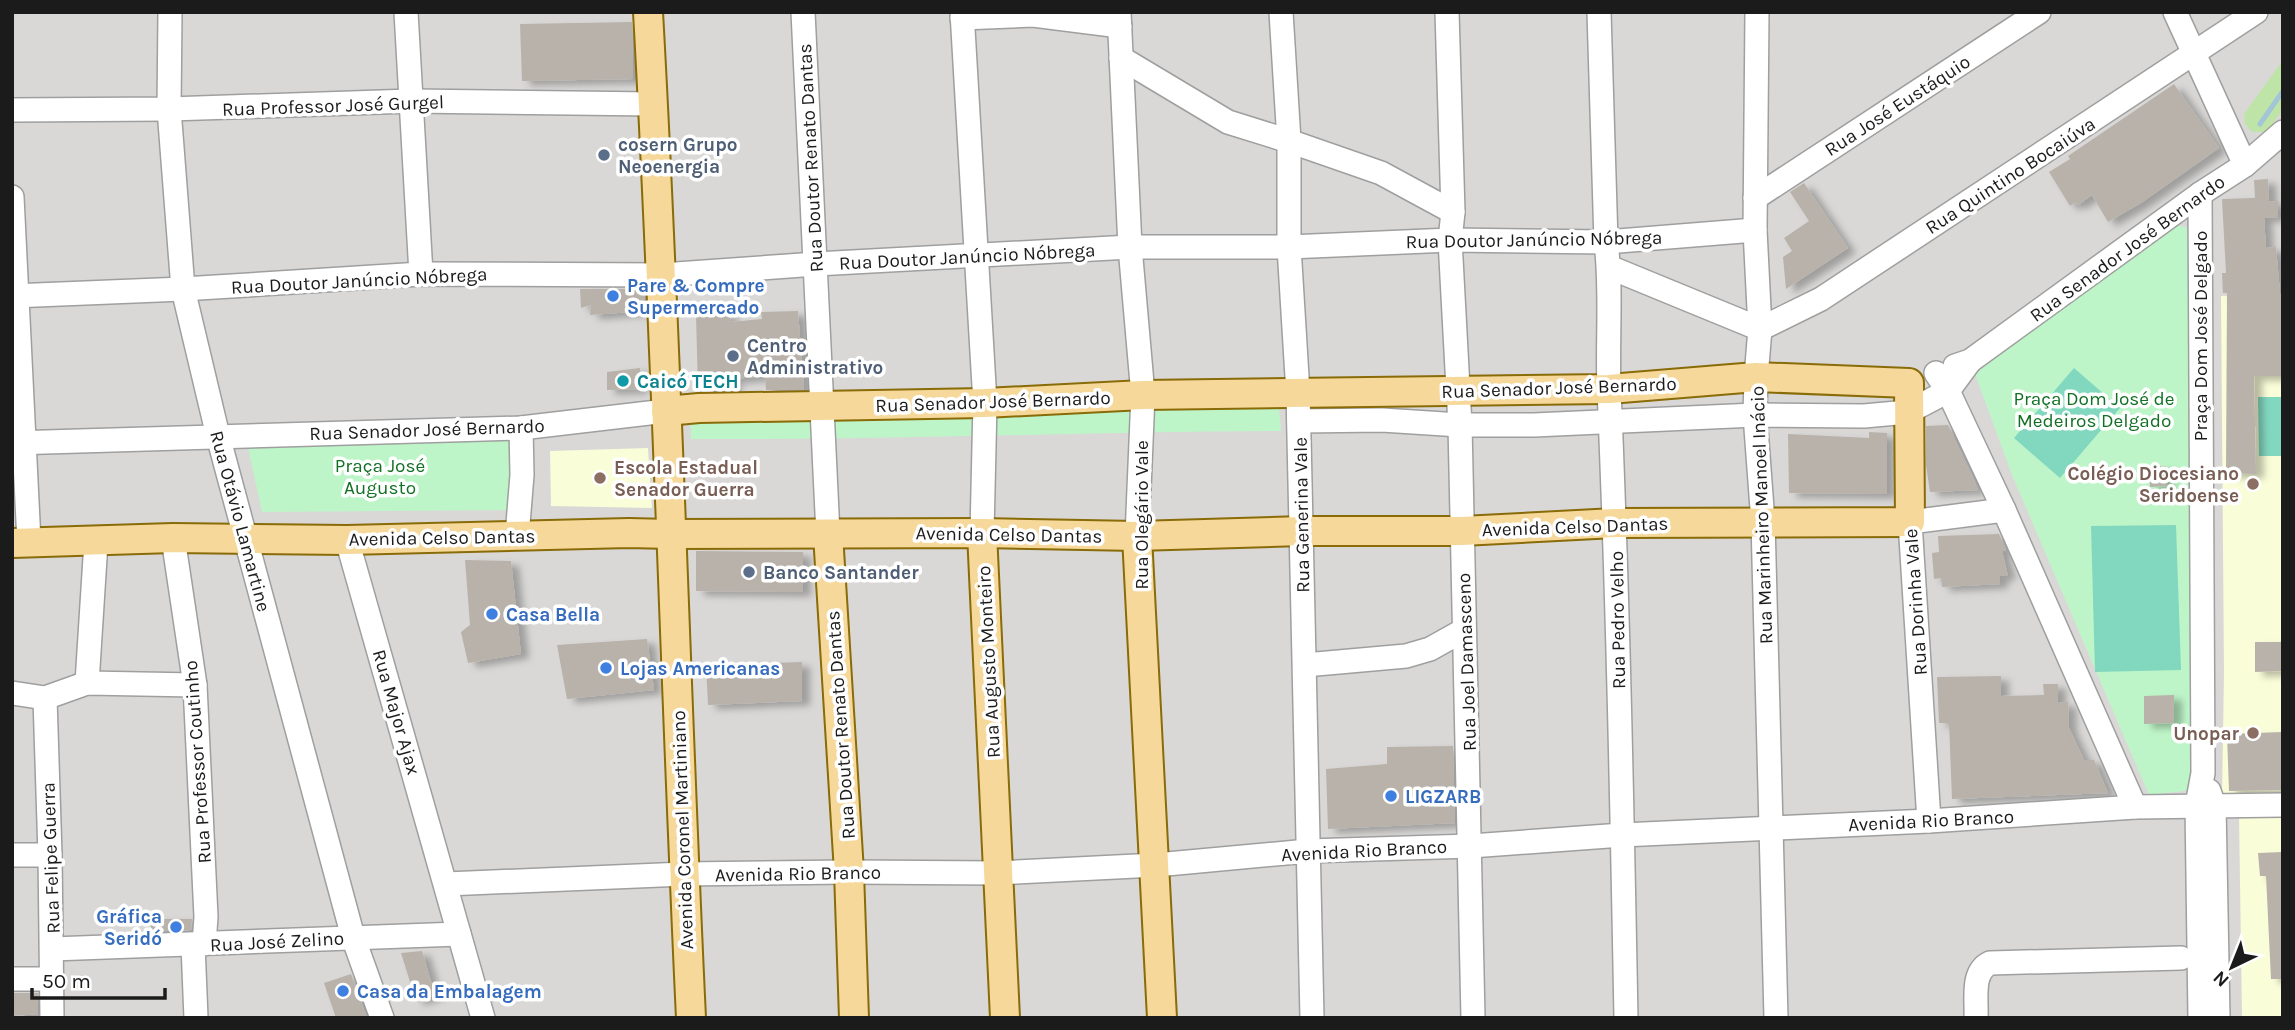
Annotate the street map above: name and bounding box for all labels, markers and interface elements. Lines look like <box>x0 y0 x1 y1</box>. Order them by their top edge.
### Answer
street label: Rua Doutor Renato Dantas <box>794 43 828 273</box>
street label: Rua José Eustáquio <box>1821 51 1974 161</box>
street label: Rua Professor José Gurgel <box>222 91 444 121</box>
street label: Rua Quintino Bocaiúva <box>1922 113 2100 239</box>
place label: cosern Grupo Neoenergia <box>618 134 738 178</box>
marker: cosern Grupo Neoenergia <box>596 147 612 163</box>
street label: Rua Senador José Bernardo <box>2026 171 2229 327</box>
street label: Rua Doutor Janúncio Nóbrega <box>1405 227 1663 253</box>
street label: Praça Dom José Delgado <box>2190 231 2212 441</box>
street label: Rua Doutor Janúncio Nóbrega <box>838 239 1096 275</box>
street label: Rua Doutor Janúncio Nóbrega <box>230 263 488 299</box>
place label: Pare & Compre Supermercado <box>627 275 765 319</box>
marker: Pare & Compre Supermercado <box>605 288 621 304</box>
place label: Centro Administrativo <box>747 335 883 379</box>
marker: Centro Administrativo <box>725 348 741 364</box>
place label: Caicó TECH <box>637 371 739 393</box>
marker: Caicó TECH <box>615 373 631 389</box>
street label: Rua Senador José Bernardo <box>1441 373 1677 403</box>
street label: Rua Marinheiro Manoel Inácio <box>1746 385 1778 644</box>
street label: Rua Senador José Bernardo <box>875 387 1111 417</box>
park label: Praça Dom José de Medeiros Delgado <box>2013 388 2175 432</box>
street label: Rua Senador José Bernardo <box>309 415 545 445</box>
street label: Rua Otávio Lamartine <box>205 428 275 614</box>
street label: Rua Generina Vale <box>1290 437 1314 593</box>
street label: Rua Olegário Vale <box>1131 440 1153 590</box>
park label: Praça José Augusto <box>335 455 425 499</box>
place label: Escola Estadual Senador Guerra <box>614 457 758 501</box>
place label: Colégio Diocesiano Seridoense <box>2067 463 2239 507</box>
marker: Escola Estadual Senador Guerra <box>592 470 608 486</box>
marker: Colégio Diocesiano Seridoense <box>2245 476 2261 492</box>
street label: Avenida Celso Dantas <box>1481 513 1669 541</box>
street label: Avenida Celso Dantas <box>915 522 1103 548</box>
street label: Avenida Celso Dantas <box>348 525 536 551</box>
street label: Rua Dorinha Vale <box>1900 528 1932 676</box>
street label: Rua Pedro Velho <box>1606 551 1630 689</box>
place label: Banco Santander <box>763 562 919 584</box>
marker: Banco Santander <box>741 564 757 580</box>
street label: Rua Augusto Monteiro <box>973 565 1005 759</box>
street label: Rua Joel Damasceno <box>1453 572 1481 751</box>
place label: Casa Bella <box>506 604 600 626</box>
marker: Casa Bella <box>484 606 500 622</box>
street label: Rua Doutor Renato Dantas <box>822 610 860 840</box>
street label: Rua Major Ajax <box>368 647 425 778</box>
place label: Lojas Americanas <box>620 658 780 680</box>
street label: Rua Professor Coutinho <box>180 660 216 864</box>
marker: Lojas Americanas <box>598 660 614 676</box>
street label: Avenida Coronel Martiniano <box>668 710 698 950</box>
place label: Unopar <box>2173 723 2240 745</box>
marker: Unopar <box>2245 725 2261 741</box>
street label: Rua Felipe Guerra <box>37 782 65 934</box>
place label: LIGZARB <box>1405 786 1481 808</box>
marker: LIGZARB <box>1383 788 1399 804</box>
street label: Avenida Rio Branco <box>1848 806 2015 836</box>
street label: Avenida Rio Branco <box>1281 836 1448 866</box>
street label: Avenida Rio Branco <box>715 862 881 886</box>
place label: Gráfica Seridó <box>96 906 162 950</box>
marker: Gráfica Seridó <box>168 919 184 935</box>
street label: Rua José Zelino <box>209 928 345 956</box>
north arrow <box>2197 932 2267 1002</box>
scale bar <box>32 956 164 1000</box>
text: N <box>2209 966 2234 991</box>
text: 50 m <box>42 969 91 993</box>
place label: Casa da Embalagem <box>357 981 542 1003</box>
marker: Casa da Embalagem <box>335 983 351 999</box>

